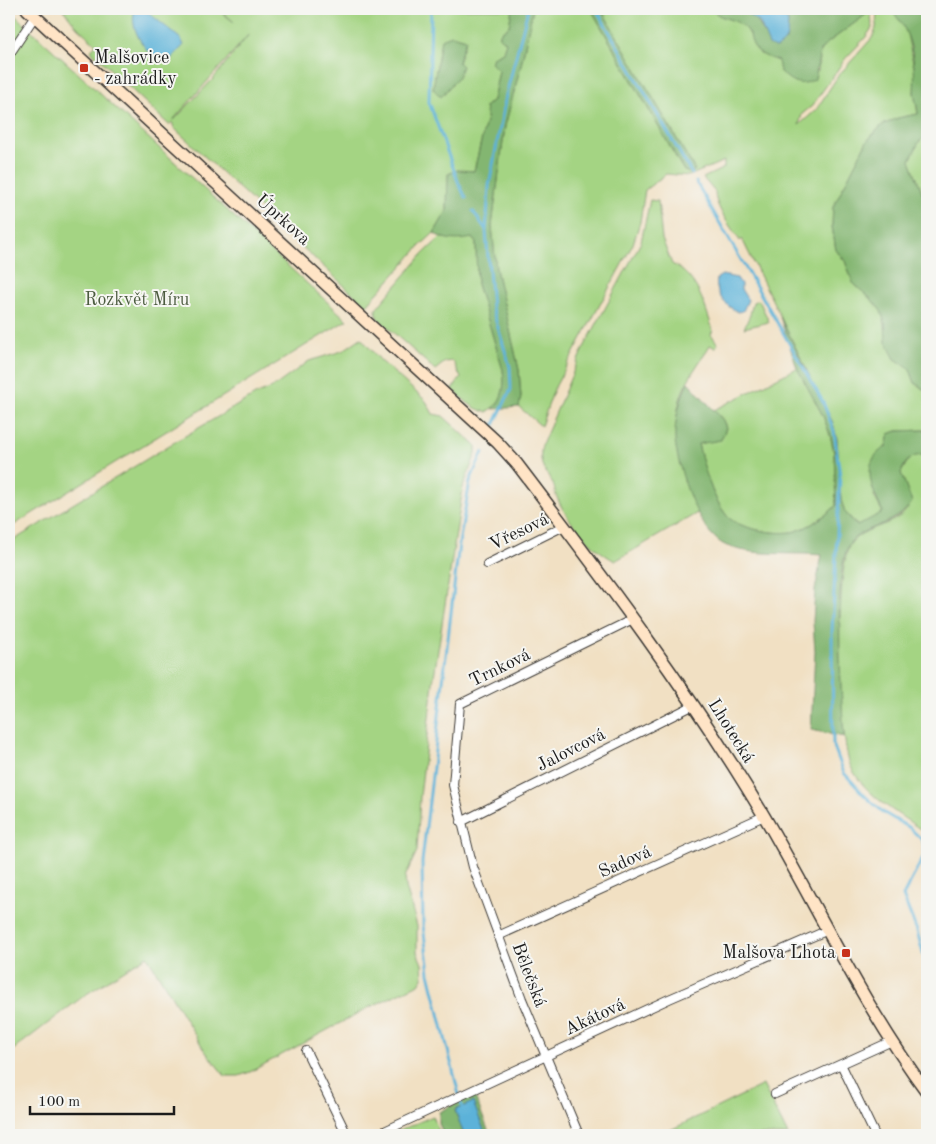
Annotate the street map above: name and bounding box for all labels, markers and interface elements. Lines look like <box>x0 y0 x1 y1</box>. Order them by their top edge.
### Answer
place label: Malšovice - zahrádky <box>94 49 177 88</box>
marker: Malšovice - zahrádky <box>78 62 90 74</box>
street label: Úprkova <box>252 187 317 249</box>
park label: Rozkvět Míru <box>85 291 190 309</box>
street label: Vřesová <box>487 510 552 554</box>
street label: Trnková <box>467 646 533 690</box>
street label: Lhotecká <box>704 696 758 766</box>
street label: Jalovcová <box>534 725 608 775</box>
street label: Sadová <box>596 842 654 882</box>
street label: Bělečská <box>508 940 550 1010</box>
place label: Malšova Lhota <box>722 944 836 962</box>
marker: Malšova Lhota <box>840 947 852 959</box>
street label: Akátová <box>562 995 628 1039</box>
scale bar <box>30 1084 174 1116</box>
text: 100 m <box>38 1095 80 1110</box>

